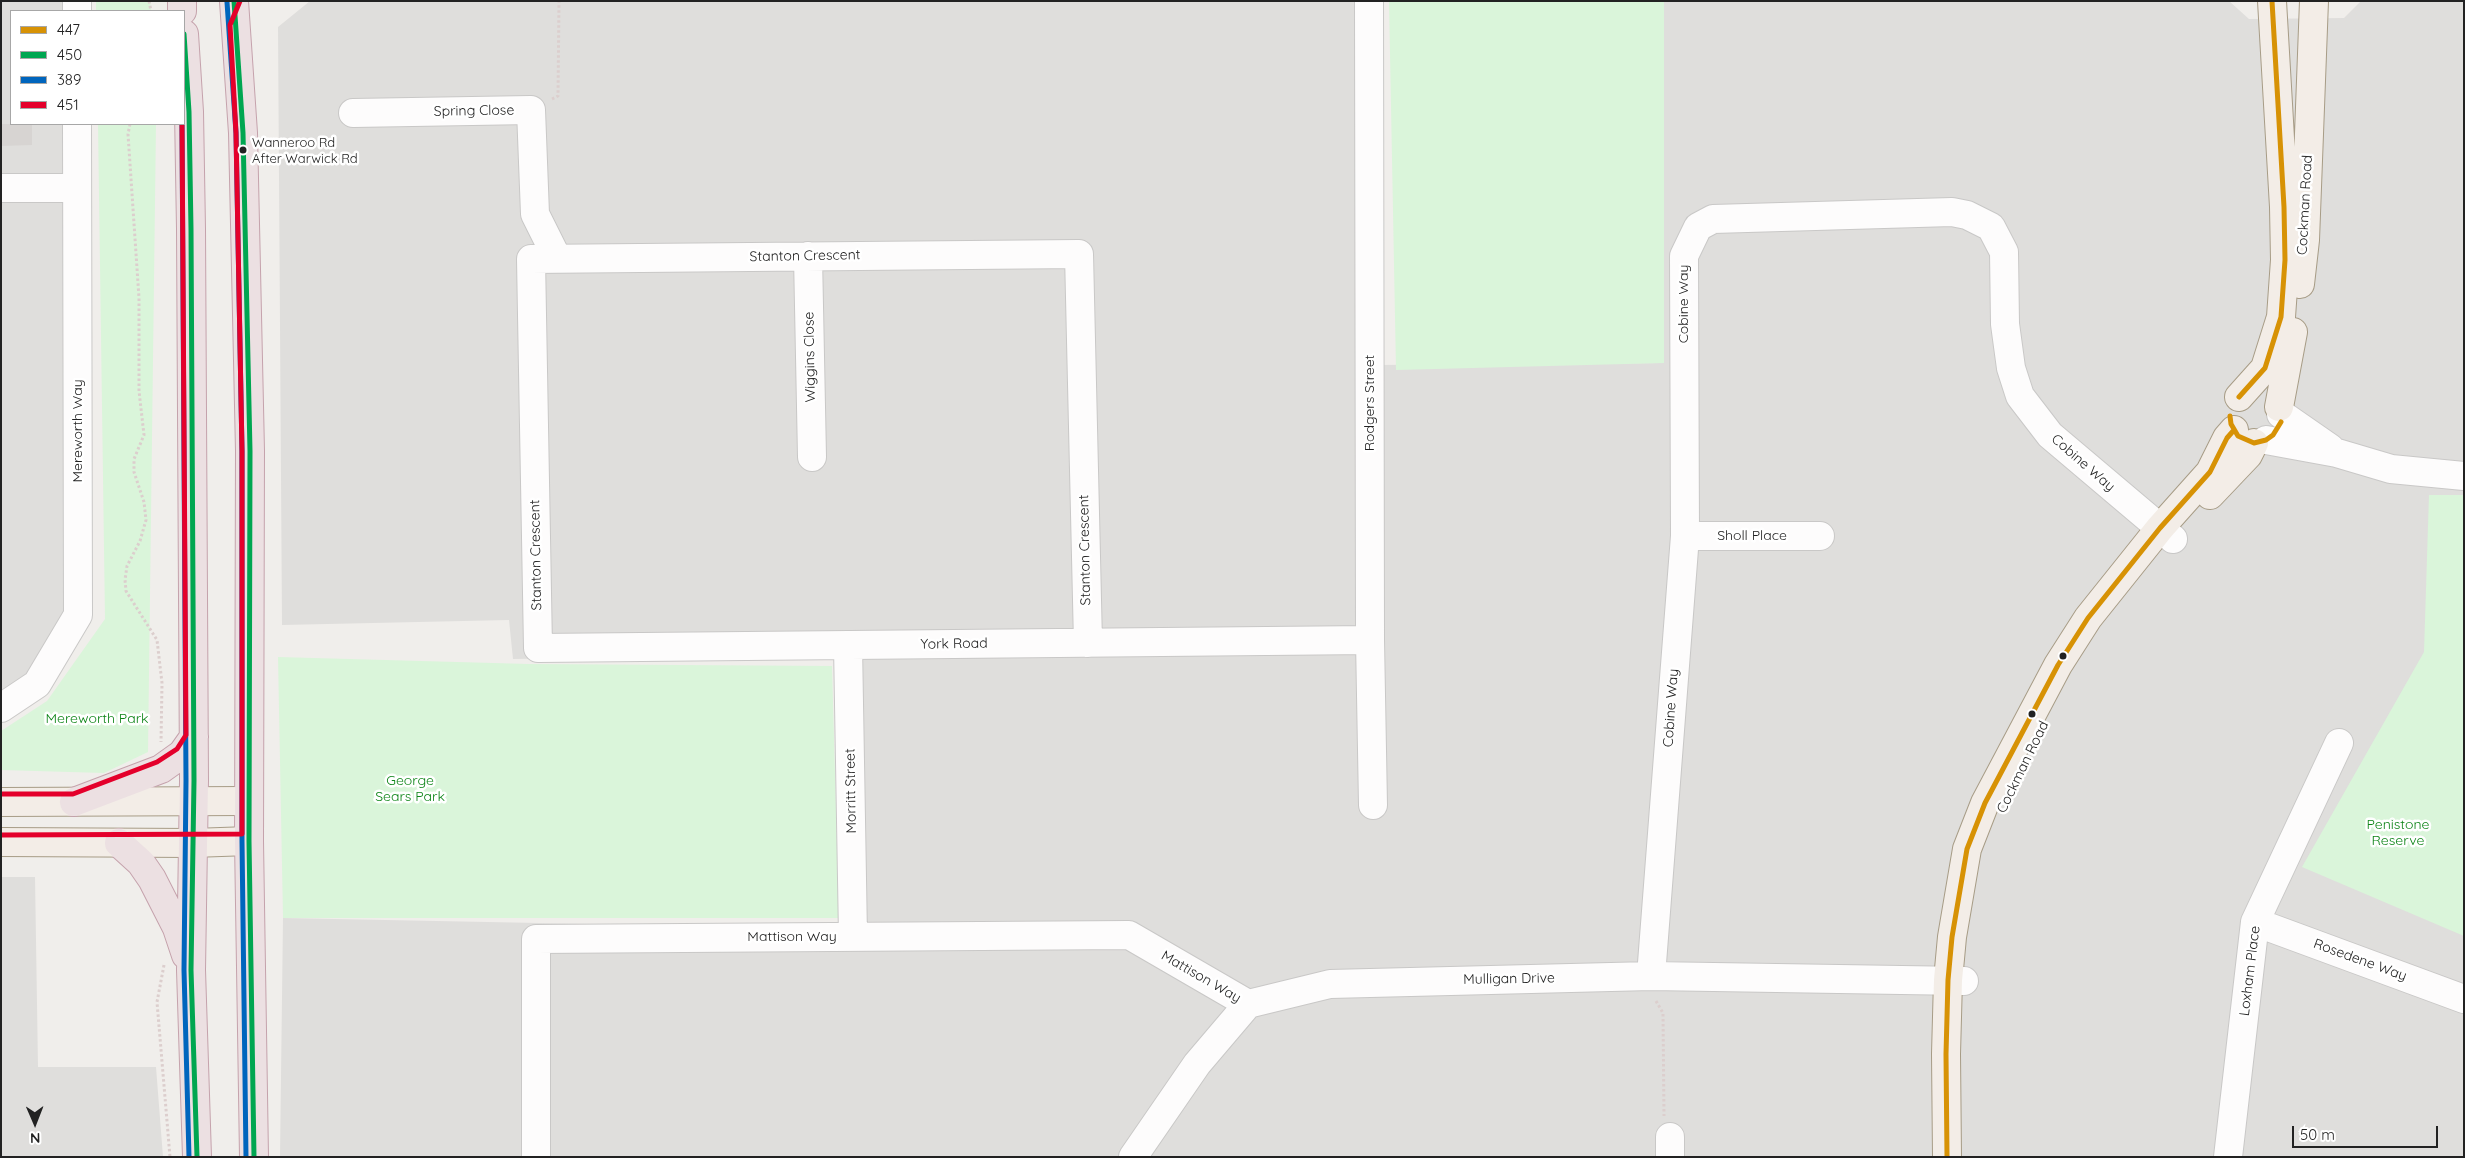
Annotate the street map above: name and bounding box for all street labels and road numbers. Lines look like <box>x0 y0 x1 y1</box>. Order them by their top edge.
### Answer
street label: Spring Close <box>434 102 514 120</box>
street label: Cockman Road <box>2294 155 2316 255</box>
street label: Stanton Crescent <box>749 247 861 265</box>
street label: Cobine Way <box>1676 265 1692 343</box>
street label: Wiggins Close <box>801 312 819 402</box>
street label: Rodgers Street <box>1362 355 1378 451</box>
street label: Mereworth Way <box>70 379 86 483</box>
street label: Cobine Way <box>2048 431 2118 495</box>
street label: Stanton Crescent <box>1076 494 1094 606</box>
street label: Stanton Crescent <box>527 499 545 611</box>
street label: Sholl Place <box>1717 528 1787 544</box>
street label: York Road <box>920 635 988 653</box>
street label: Cobine Way <box>1660 668 1682 748</box>
street label: Cockman Road <box>1993 718 2053 816</box>
street label: Morritt Street <box>842 748 860 834</box>
street label: Loxham Place <box>2236 925 2264 1017</box>
street label: Mattison Way <box>747 929 837 945</box>
street label: Rosedene Way <box>2311 935 2409 985</box>
street label: Mattison Way <box>1158 947 1244 1007</box>
street label: Mulligan Drive <box>1463 970 1555 988</box>

